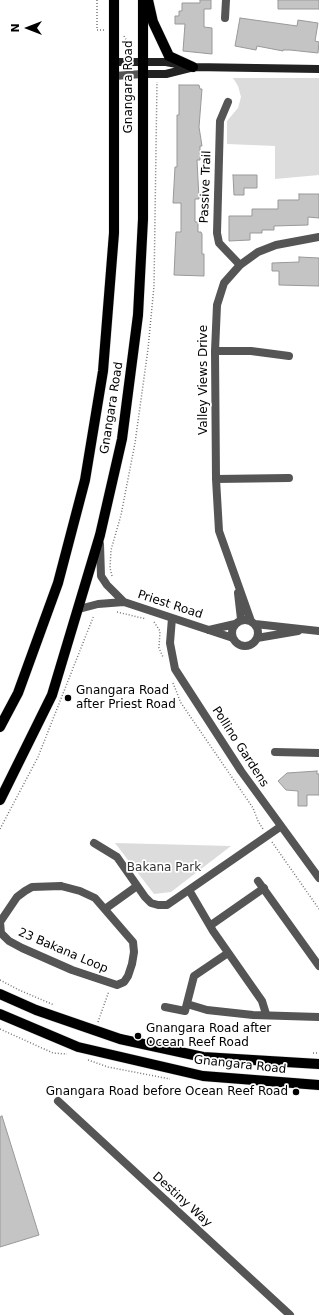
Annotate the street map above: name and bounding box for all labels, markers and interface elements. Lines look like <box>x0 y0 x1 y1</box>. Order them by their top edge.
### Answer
north arrow <box>8 8 48 48</box>
text: N <box>9 23 22 33</box>
street label: Gnangara Road <box>122 40 136 134</box>
street label: Passive Trail <box>198 150 214 224</box>
street label: Valley Views Drive <box>197 325 211 435</box>
street label: Gnangara Road <box>98 361 126 455</box>
street label: Priest Road <box>136 588 204 622</box>
place label: Gnangara Road after Priest Road <box>76 684 176 712</box>
marker: Gnangara Road after Priest Road <box>63 693 73 703</box>
street label: Pollino Gardens <box>209 704 271 790</box>
park label: Bakana Park <box>127 861 201 875</box>
street label: 23 Bakana Loop <box>16 926 110 976</box>
place label: Gnangara Road after Ocean Reef Road <box>146 1022 271 1050</box>
marker: Gnangara Road after Ocean Reef Road <box>133 1031 143 1041</box>
street label: Gnangara Road <box>193 1053 287 1077</box>
place label: Gnangara Road before Ocean Reef Road <box>46 1085 288 1099</box>
marker: Gnangara Road before Ocean Reef Road <box>291 1087 301 1097</box>
street label: Destiny Way <box>149 1170 215 1230</box>

